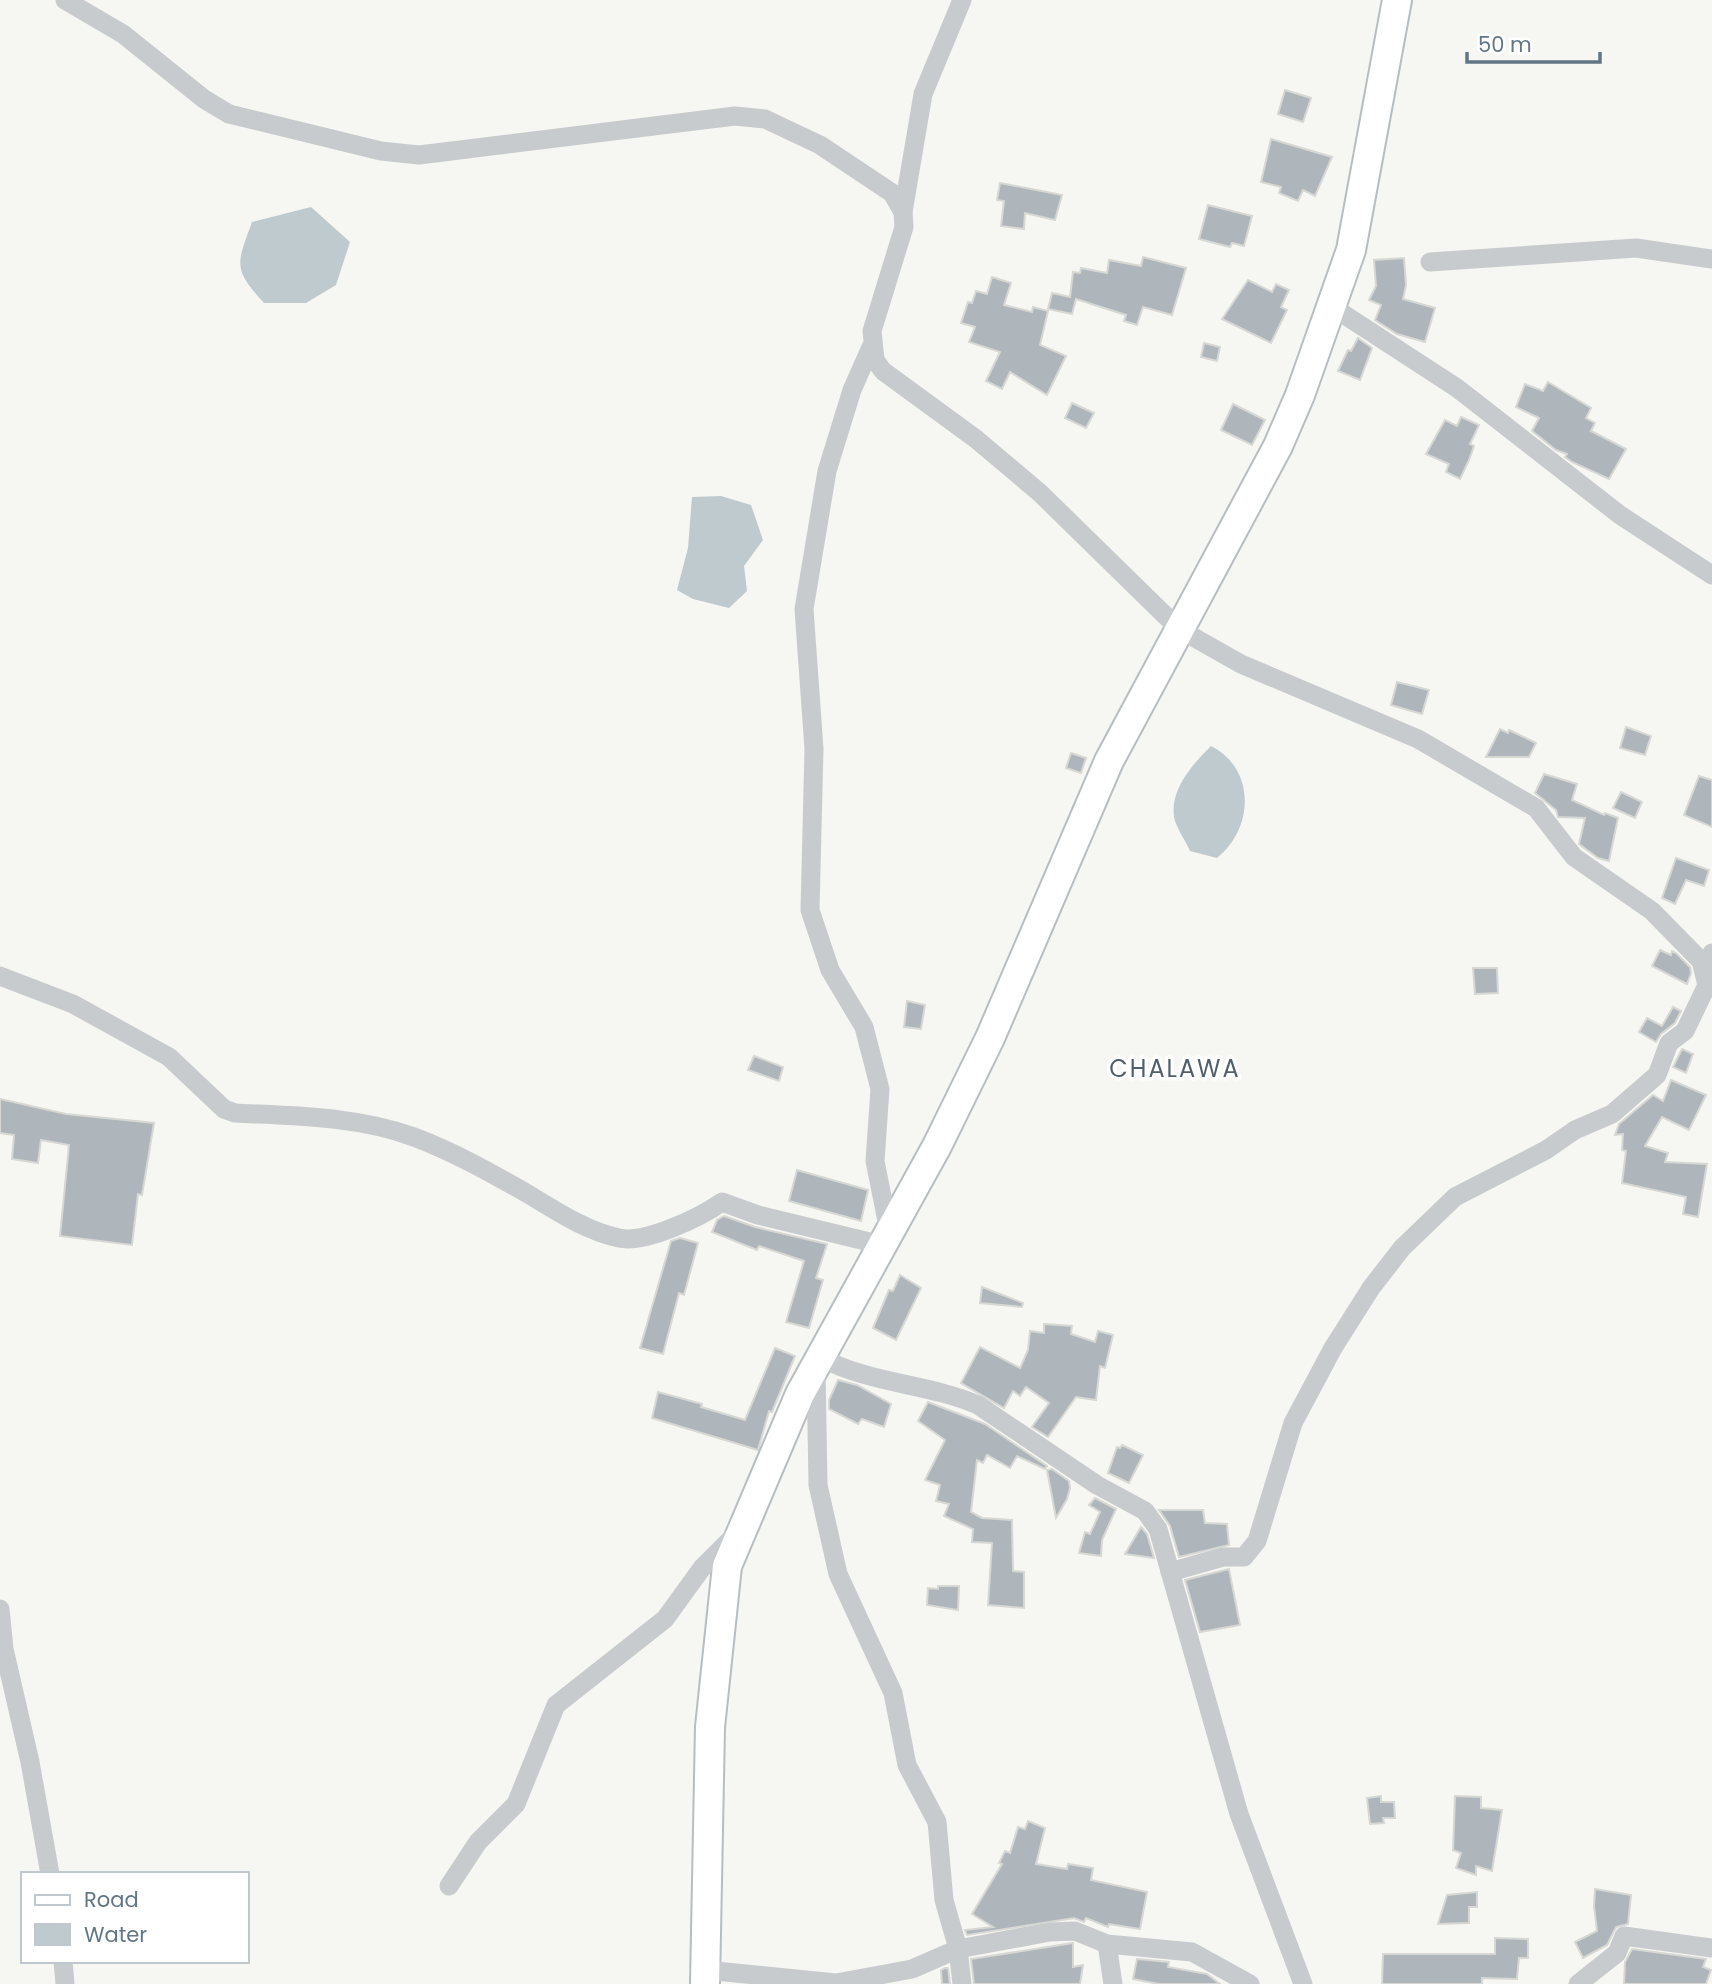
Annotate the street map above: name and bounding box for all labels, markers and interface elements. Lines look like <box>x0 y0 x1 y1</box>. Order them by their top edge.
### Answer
scale bar <box>1467 21 1600 65</box>
text: 50 m <box>1478 30 1532 59</box>
district label: CHALAWA <box>1109 1052 1241 1085</box>
legend <box>21 1872 248 1963</box>
text: Road <box>84 1885 139 1914</box>
text: Water <box>84 1920 147 1949</box>

